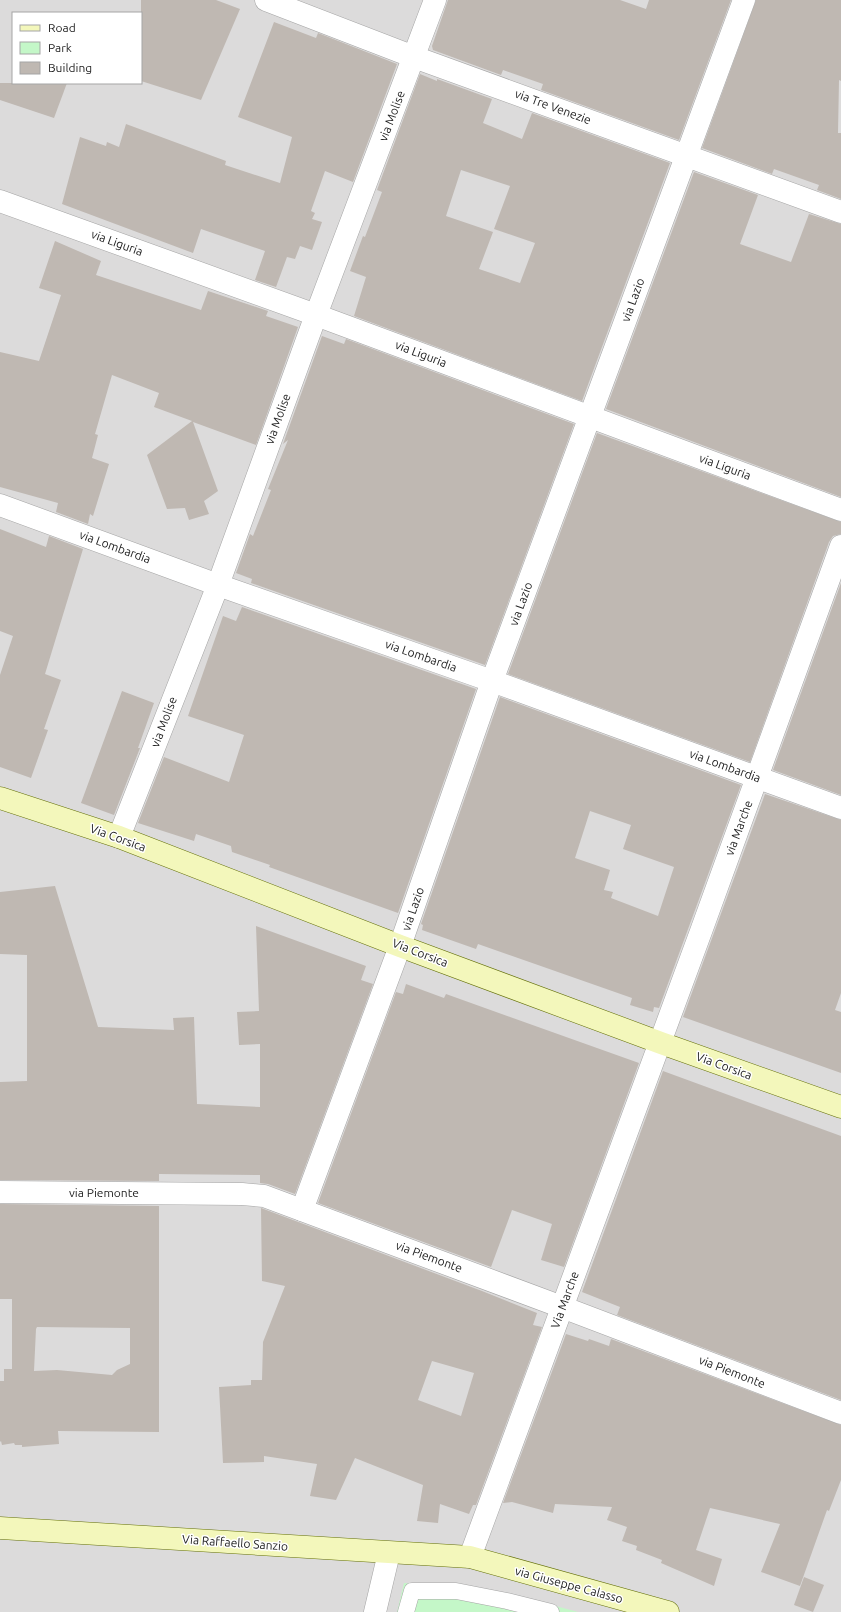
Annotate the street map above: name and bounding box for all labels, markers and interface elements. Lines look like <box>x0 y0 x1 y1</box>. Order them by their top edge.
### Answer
legend <box>12 12 142 84</box>
text: Road <box>48 21 76 34</box>
text: Park <box>48 41 72 54</box>
text: Building <box>48 61 92 74</box>
street label: via Tre Venezie <box>513 87 593 126</box>
street label: via Molise <box>376 89 407 143</box>
street label: via Liguria <box>90 227 145 258</box>
street label: via Lazio <box>619 276 646 323</box>
street label: via Liguria <box>394 338 449 369</box>
street label: via Molise <box>262 392 293 446</box>
street label: via Liguria <box>698 451 753 482</box>
street label: via Lombardia <box>78 528 153 565</box>
street label: via Lazio <box>507 580 534 627</box>
street label: via Lombardia <box>384 637 459 674</box>
street label: via Molise <box>148 695 179 749</box>
street label: via Lombardia <box>688 747 763 784</box>
street label: via Marche <box>723 798 755 857</box>
street label: Via Corsica <box>88 821 148 854</box>
street label: via Lazio <box>399 885 426 932</box>
street label: Via Corsica <box>390 936 450 969</box>
street label: Via Corsica <box>694 1049 754 1082</box>
street label: via Piemonte <box>69 1186 139 1199</box>
street label: via Piemonte <box>394 1238 464 1275</box>
street label: Via Marche <box>548 1269 581 1330</box>
street label: via Piemonte <box>697 1353 767 1390</box>
street label: Via Raffaello Sanzio <box>182 1532 288 1553</box>
street label: via Giuseppe Calasso <box>514 1564 624 1605</box>

